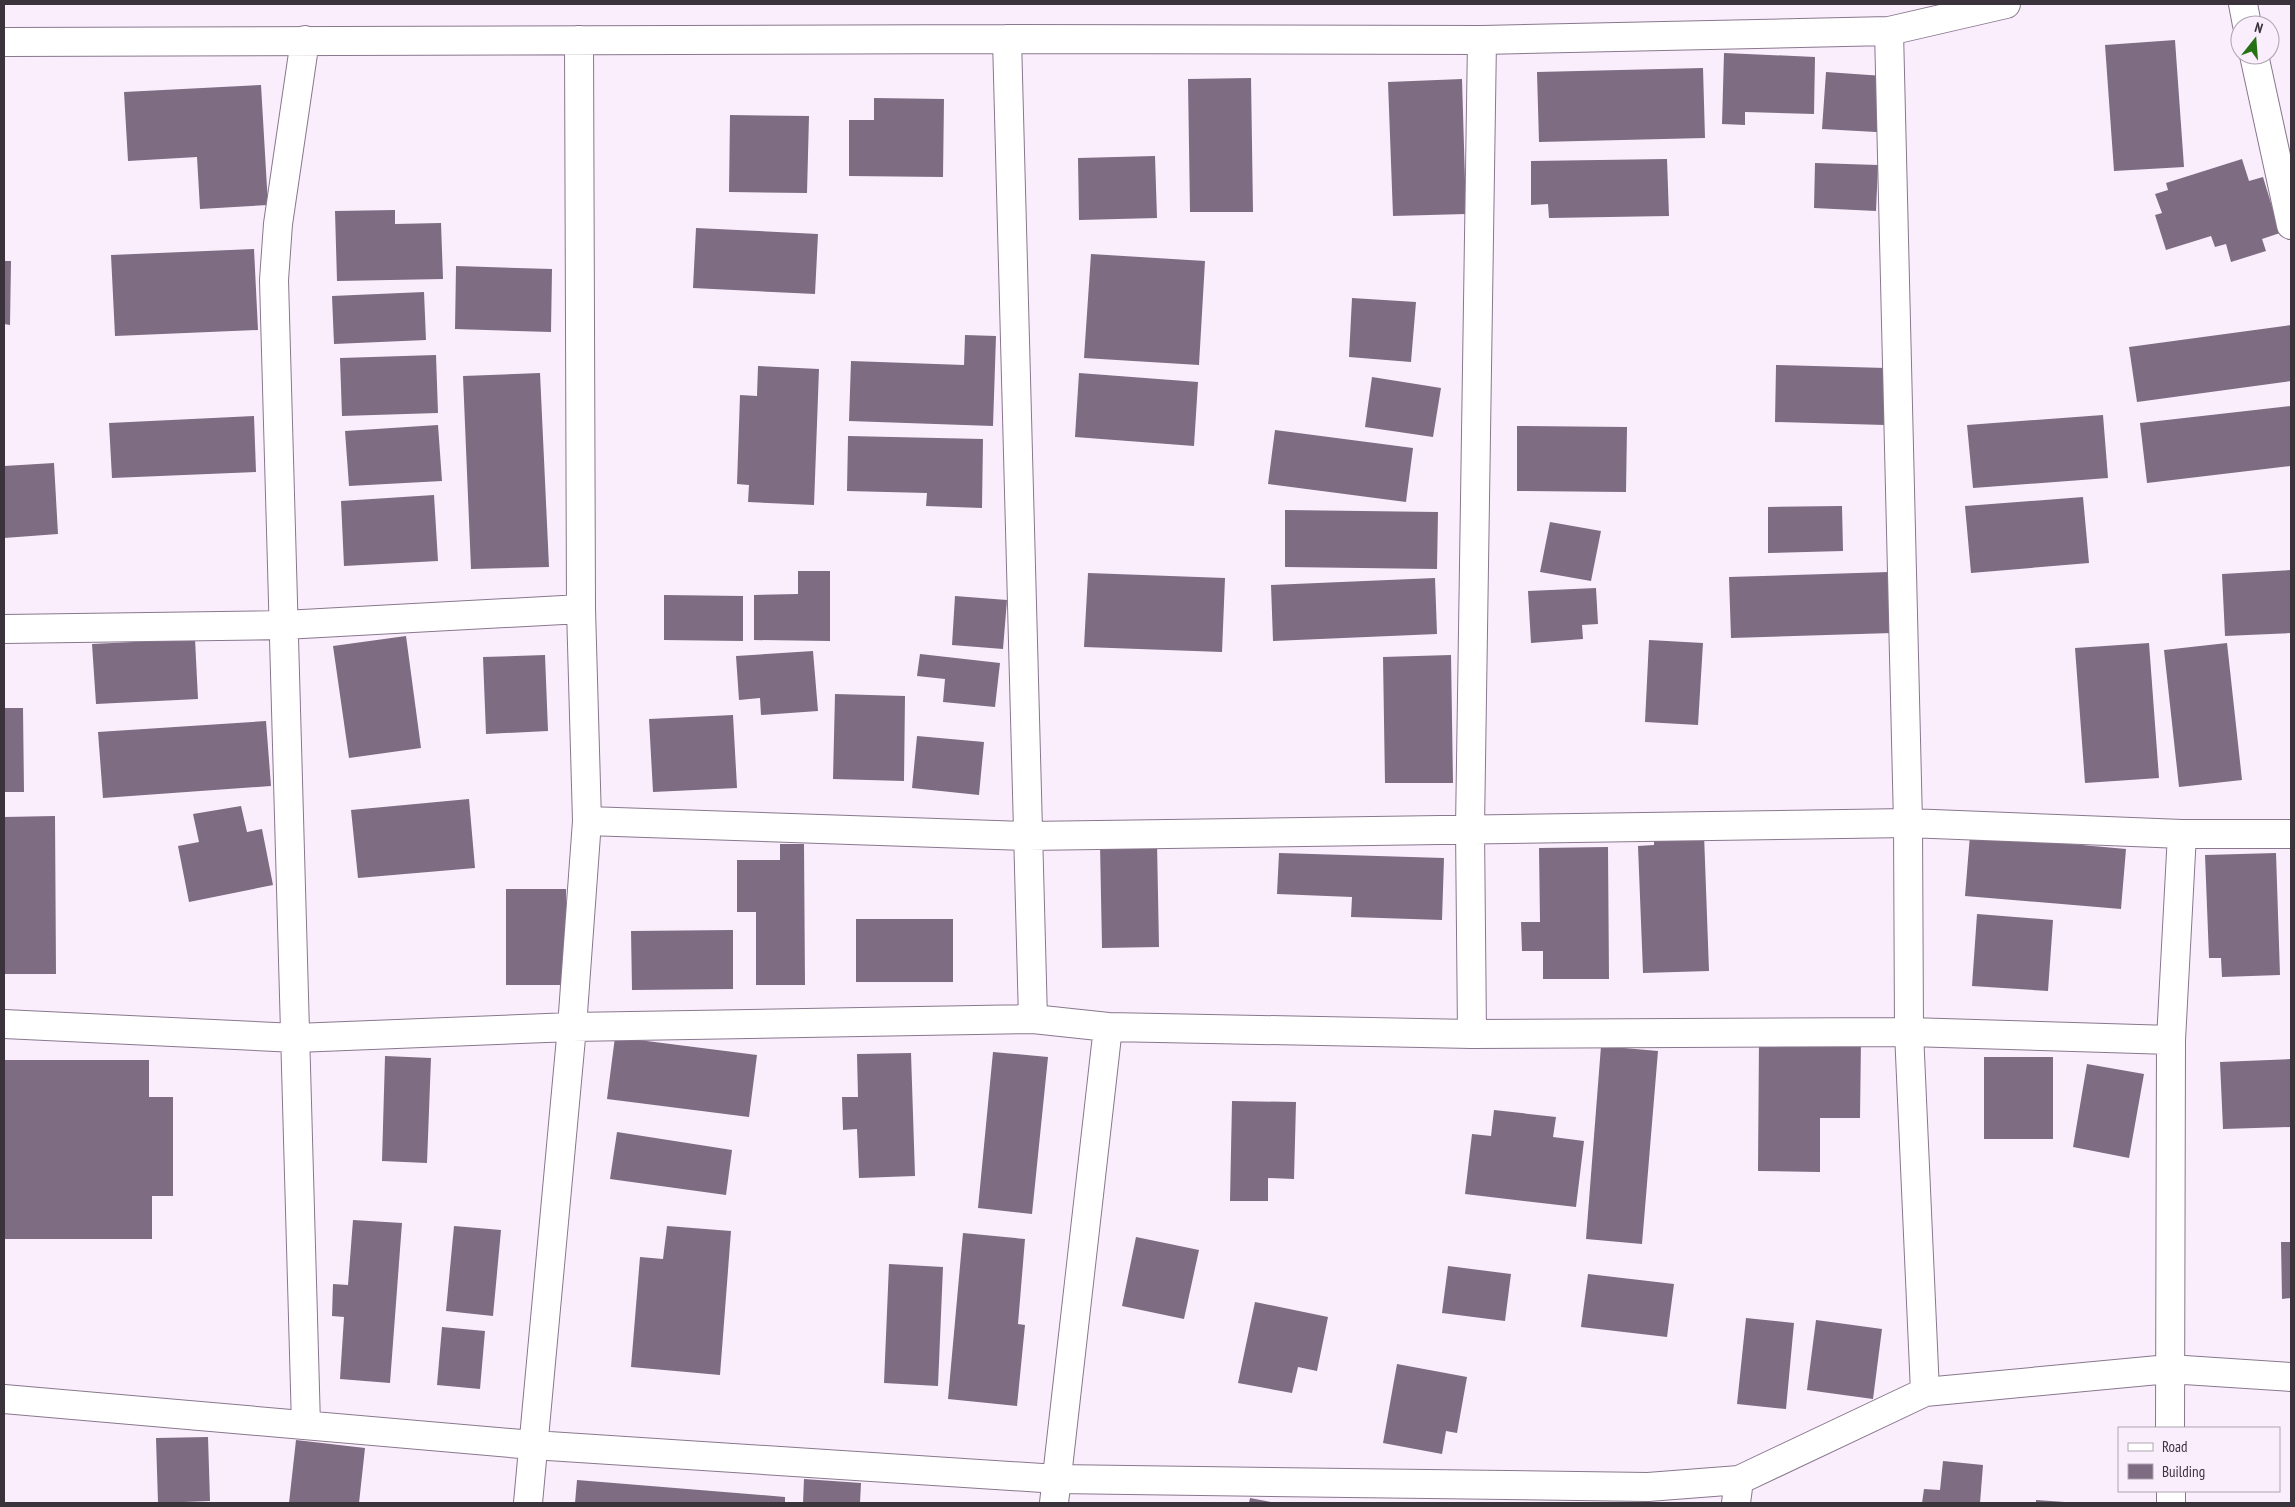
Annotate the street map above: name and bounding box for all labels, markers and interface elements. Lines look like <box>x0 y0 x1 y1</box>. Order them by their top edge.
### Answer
north arrow <box>2230 15 2280 65</box>
text: N <box>2253 18 2265 37</box>
legend <box>2118 1427 2280 1492</box>
text: Road <box>2162 1437 2188 1456</box>
text: Building <box>2162 1462 2205 1481</box>

